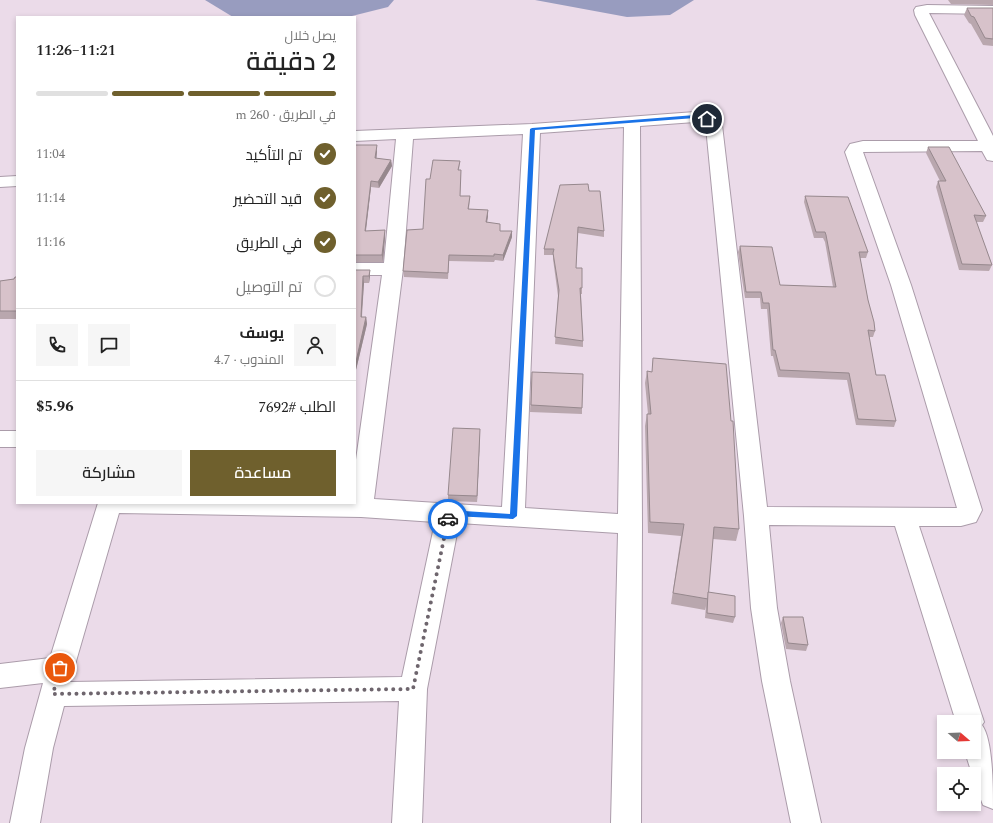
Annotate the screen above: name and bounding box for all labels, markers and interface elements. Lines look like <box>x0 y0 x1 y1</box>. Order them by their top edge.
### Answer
text: يصل خلال <box>285 26 336 46</box>
text: 11:21–11:26 <box>36 39 116 62</box>
text: 2 دقيقة <box>246 42 336 82</box>
pin <box>690 102 724 136</box>
text: في الطريق · 260 m <box>235 105 336 125</box>
icon: home <box>696 108 718 130</box>
icon: check <box>314 143 336 165</box>
text: 11:04 <box>36 144 65 164</box>
text: تم التأكيد <box>246 144 302 167</box>
icon: check <box>314 187 336 209</box>
text: 11:14 <box>36 188 65 208</box>
text: قيد التحضير <box>233 188 302 211</box>
icon: check <box>314 231 336 253</box>
text: 11:16 <box>36 232 65 252</box>
text: في الطريق <box>236 232 302 255</box>
text: تم التوصيل <box>236 276 302 299</box>
text: يوسف <box>239 322 284 345</box>
button: phone <box>36 324 78 366</box>
button: chat <box>88 324 130 366</box>
button: person <box>294 324 336 366</box>
text: المندوب · 4.7 <box>214 350 284 370</box>
text: $5.96 <box>36 395 74 418</box>
text: الطلب #7692 <box>258 396 336 419</box>
button: مشاركة <box>36 450 182 496</box>
button: مساعدة <box>190 450 336 496</box>
courier <box>428 499 468 539</box>
icon: car <box>437 508 459 530</box>
pin <box>43 651 77 685</box>
icon: bag <box>49 657 71 679</box>
north arrow <box>937 715 981 759</box>
map controls <box>937 715 981 811</box>
button: locate <box>937 767 981 811</box>

